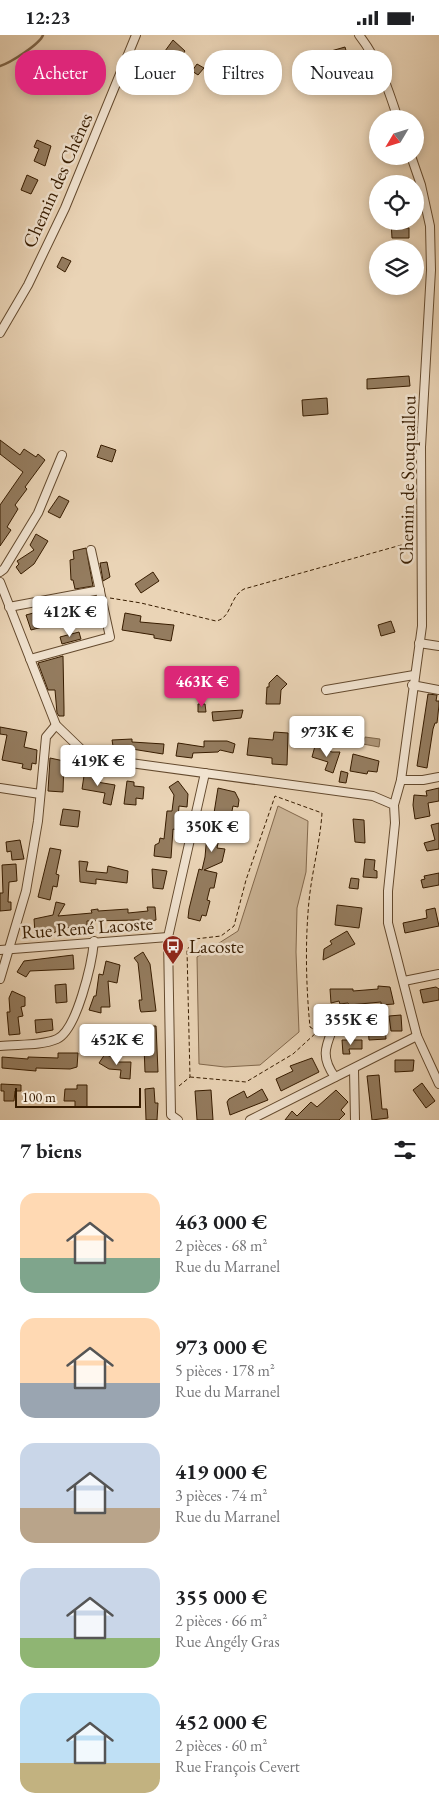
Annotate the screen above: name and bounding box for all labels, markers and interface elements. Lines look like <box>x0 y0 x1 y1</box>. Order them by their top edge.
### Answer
text: 12:23 <box>25 5 71 30</box>
chip: Acheter <box>15 50 106 95</box>
chip: Louer <box>116 50 194 95</box>
chip: Filtres <box>204 50 282 95</box>
chip: Nouveau <box>292 50 392 95</box>
street label: Chemin des Chênes <box>17 109 98 252</box>
north arrow <box>369 110 424 165</box>
map controls <box>369 110 424 295</box>
button: locate <box>369 175 424 230</box>
button: layers <box>369 240 424 295</box>
street label: Chemin de Souquallou <box>394 395 421 565</box>
pin: 412K € <box>29 595 111 638</box>
text: 412K € <box>43 601 97 622</box>
pin: 463K € <box>161 665 243 708</box>
text: 463K € <box>175 671 229 692</box>
pin: 973K € <box>286 715 368 758</box>
text: 973K € <box>300 721 354 742</box>
pin: 419K € <box>57 745 139 787</box>
text: 419K € <box>71 750 125 771</box>
pin: 350K € <box>171 811 253 853</box>
text: 350K € <box>185 816 239 837</box>
street label: Rue René Lacoste <box>20 910 154 945</box>
bus stop icon: Lacoste <box>161 934 185 965</box>
place label: Lacoste <box>189 934 244 959</box>
pin: 355K € <box>310 1003 392 1046</box>
text: 355K € <box>324 1009 378 1030</box>
pin: 452K € <box>76 1023 158 1066</box>
text: 452K € <box>90 1029 144 1050</box>
scale bar <box>15 1085 141 1108</box>
text: 100 m <box>22 1088 56 1106</box>
icon: filters <box>391 1136 419 1164</box>
text: 7 biens <box>20 1137 82 1164</box>
text: 463 000 € <box>175 1208 267 1235</box>
icon: home <box>60 1213 120 1273</box>
text: 2 pièces · 68 m² <box>175 1235 267 1256</box>
text: Rue du Marranel <box>175 1256 280 1277</box>
text: 973 000 € <box>175 1333 267 1360</box>
icon: home <box>60 1338 120 1398</box>
text: 5 pièces · 178 m² <box>175 1360 275 1381</box>
text: Rue du Marranel <box>175 1381 280 1402</box>
text: 419 000 € <box>175 1458 267 1485</box>
icon: home <box>60 1463 120 1523</box>
text: 3 pièces · 74 m² <box>175 1485 267 1506</box>
text: Rue du Marranel <box>175 1506 280 1527</box>
text: 355 000 € <box>175 1583 267 1610</box>
icon: home <box>60 1588 120 1648</box>
text: 2 pièces · 66 m² <box>175 1610 267 1631</box>
text: Rue Angély Gras <box>175 1631 280 1652</box>
text: 452 000 € <box>175 1708 267 1735</box>
icon: home <box>60 1713 120 1773</box>
text: 2 pièces · 60 m² <box>175 1735 267 1756</box>
text: Rue François Cevert <box>175 1756 300 1777</box>

